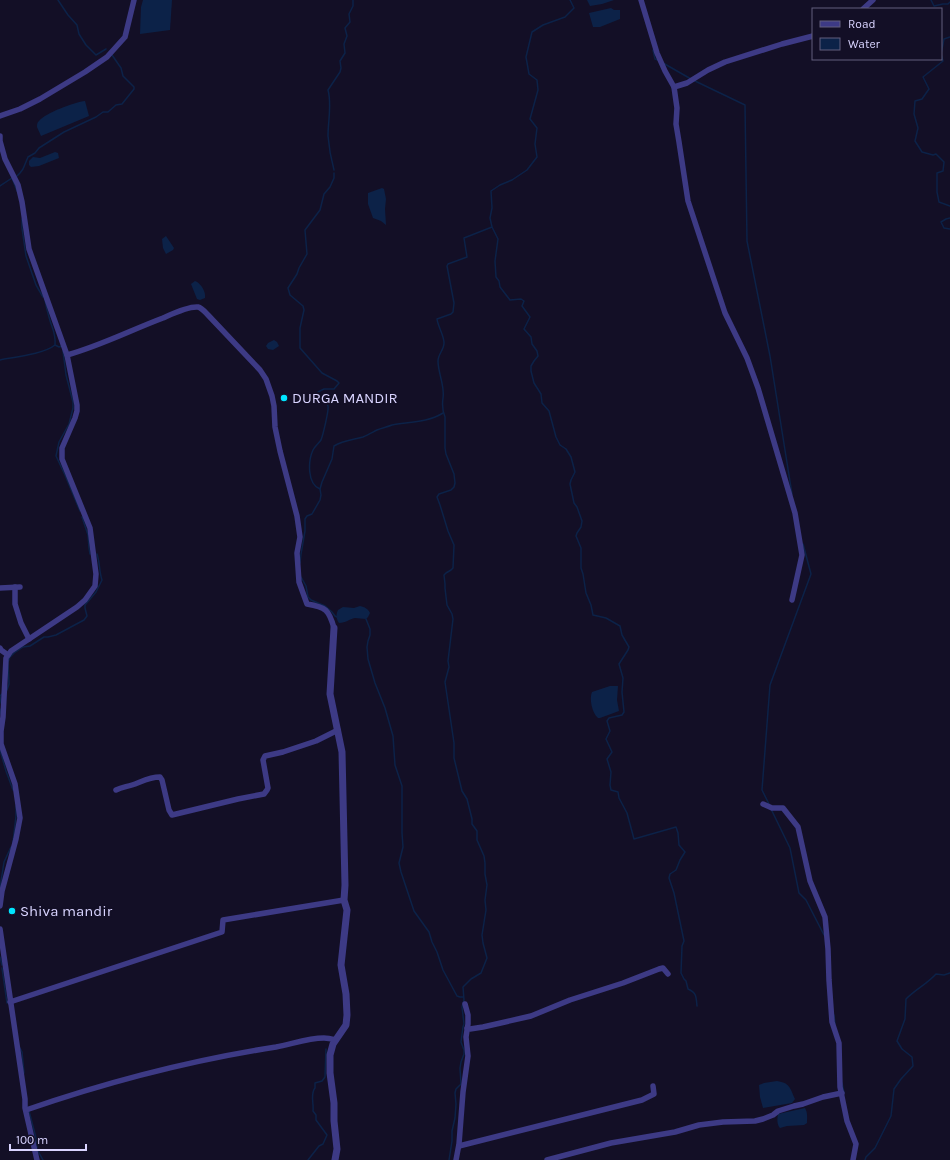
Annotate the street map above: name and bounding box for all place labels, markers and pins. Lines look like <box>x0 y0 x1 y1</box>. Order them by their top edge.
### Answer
place label: DURGA MANDIR <box>292 389 398 407</box>
marker: DURGA MANDIR <box>279 393 289 403</box>
place label: Shiva mandir <box>20 902 113 920</box>
marker: Shiva mandir <box>7 906 17 916</box>

